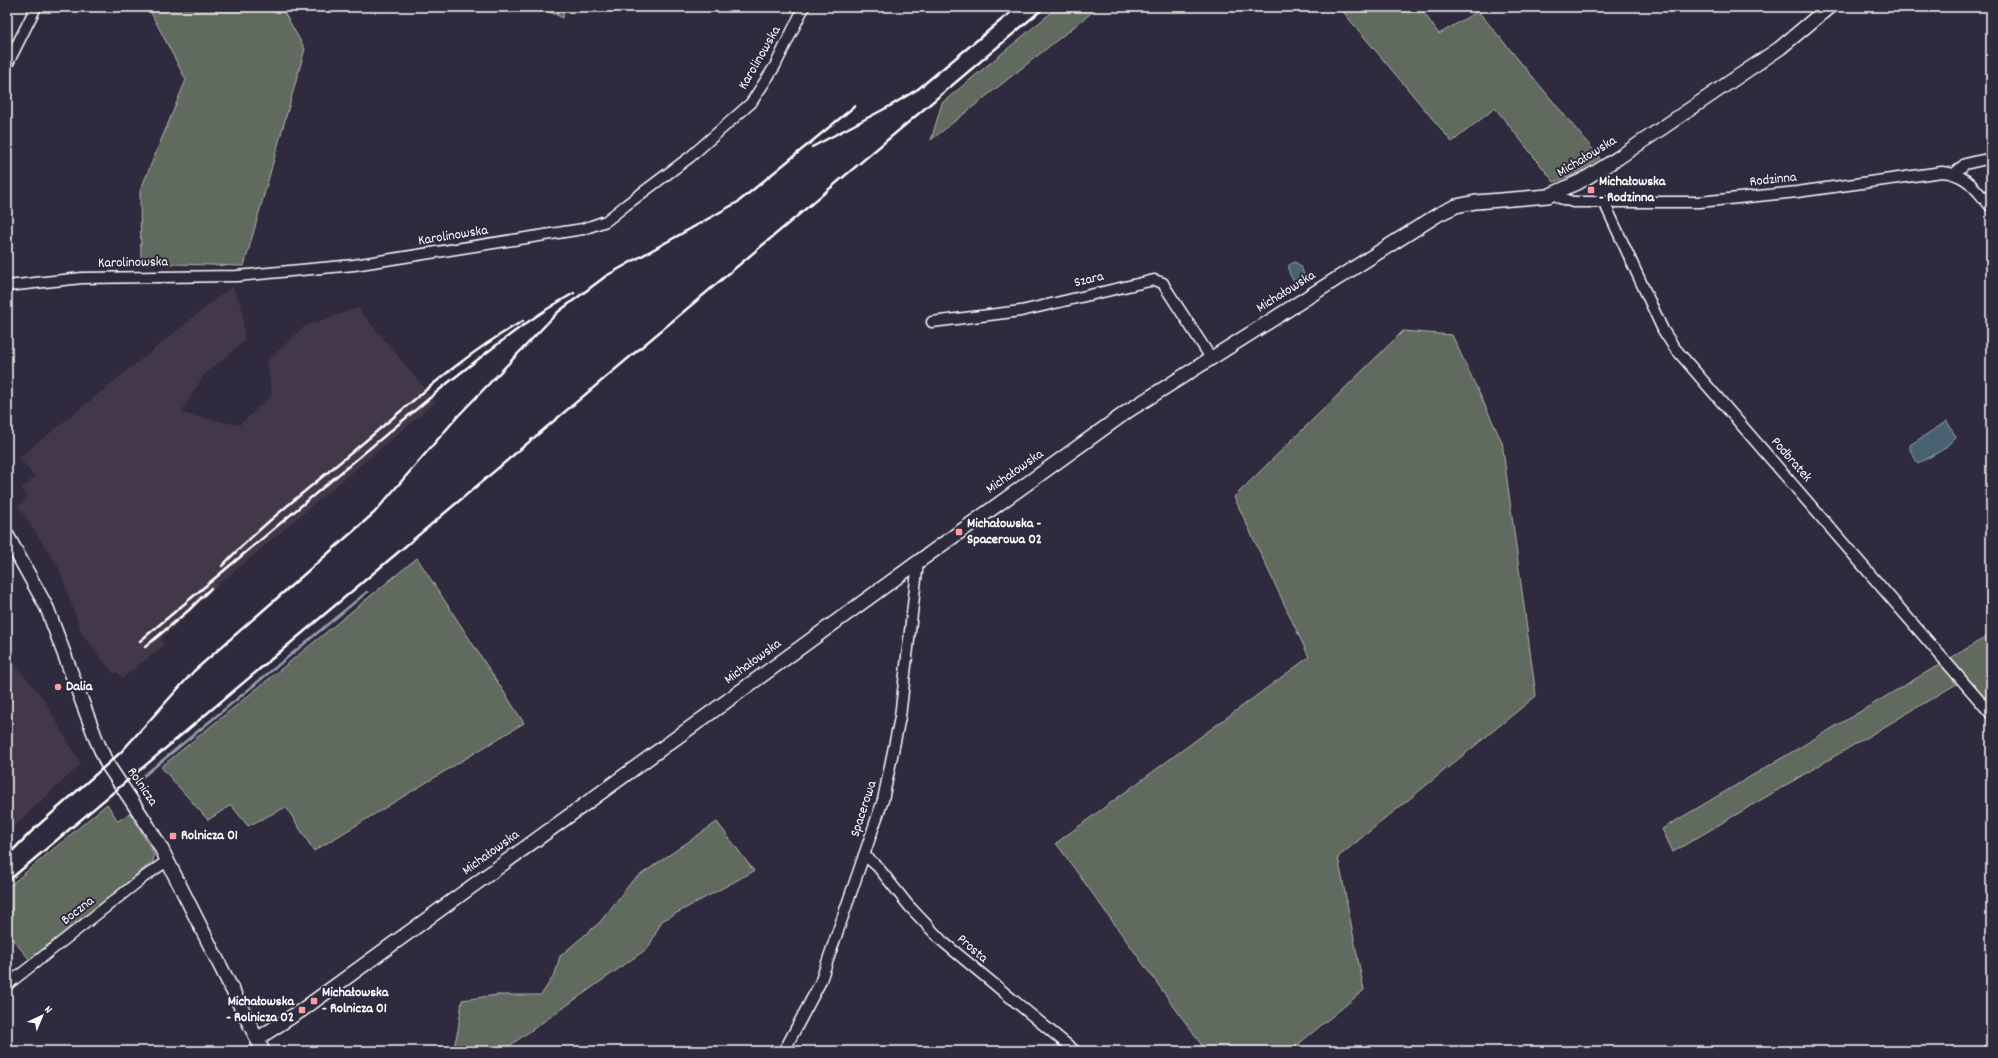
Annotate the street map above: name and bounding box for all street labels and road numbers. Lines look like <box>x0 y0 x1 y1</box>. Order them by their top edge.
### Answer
street label: Karolinowska <box>734 22 786 93</box>
street label: Michałowska <box>1553 131 1621 183</box>
street label: Rodzinna <box>1749 168 1798 192</box>
street label: Karolinowska <box>417 221 490 251</box>
street label: Karolinowska <box>98 252 169 274</box>
street label: Michałowska <box>1253 266 1320 318</box>
street label: Szara <box>1072 267 1106 293</box>
street label: Podbratek <box>1766 433 1816 487</box>
street label: Michałowska <box>982 445 1048 499</box>
street label: Michałowska <box>720 634 786 690</box>
street label: Rolnicza <box>122 764 163 811</box>
street label: Spacerowa <box>846 778 883 840</box>
street label: Michałowska <box>458 825 524 881</box>
street label: Boczna <box>57 892 99 930</box>
street label: Prosta <box>952 930 992 968</box>

